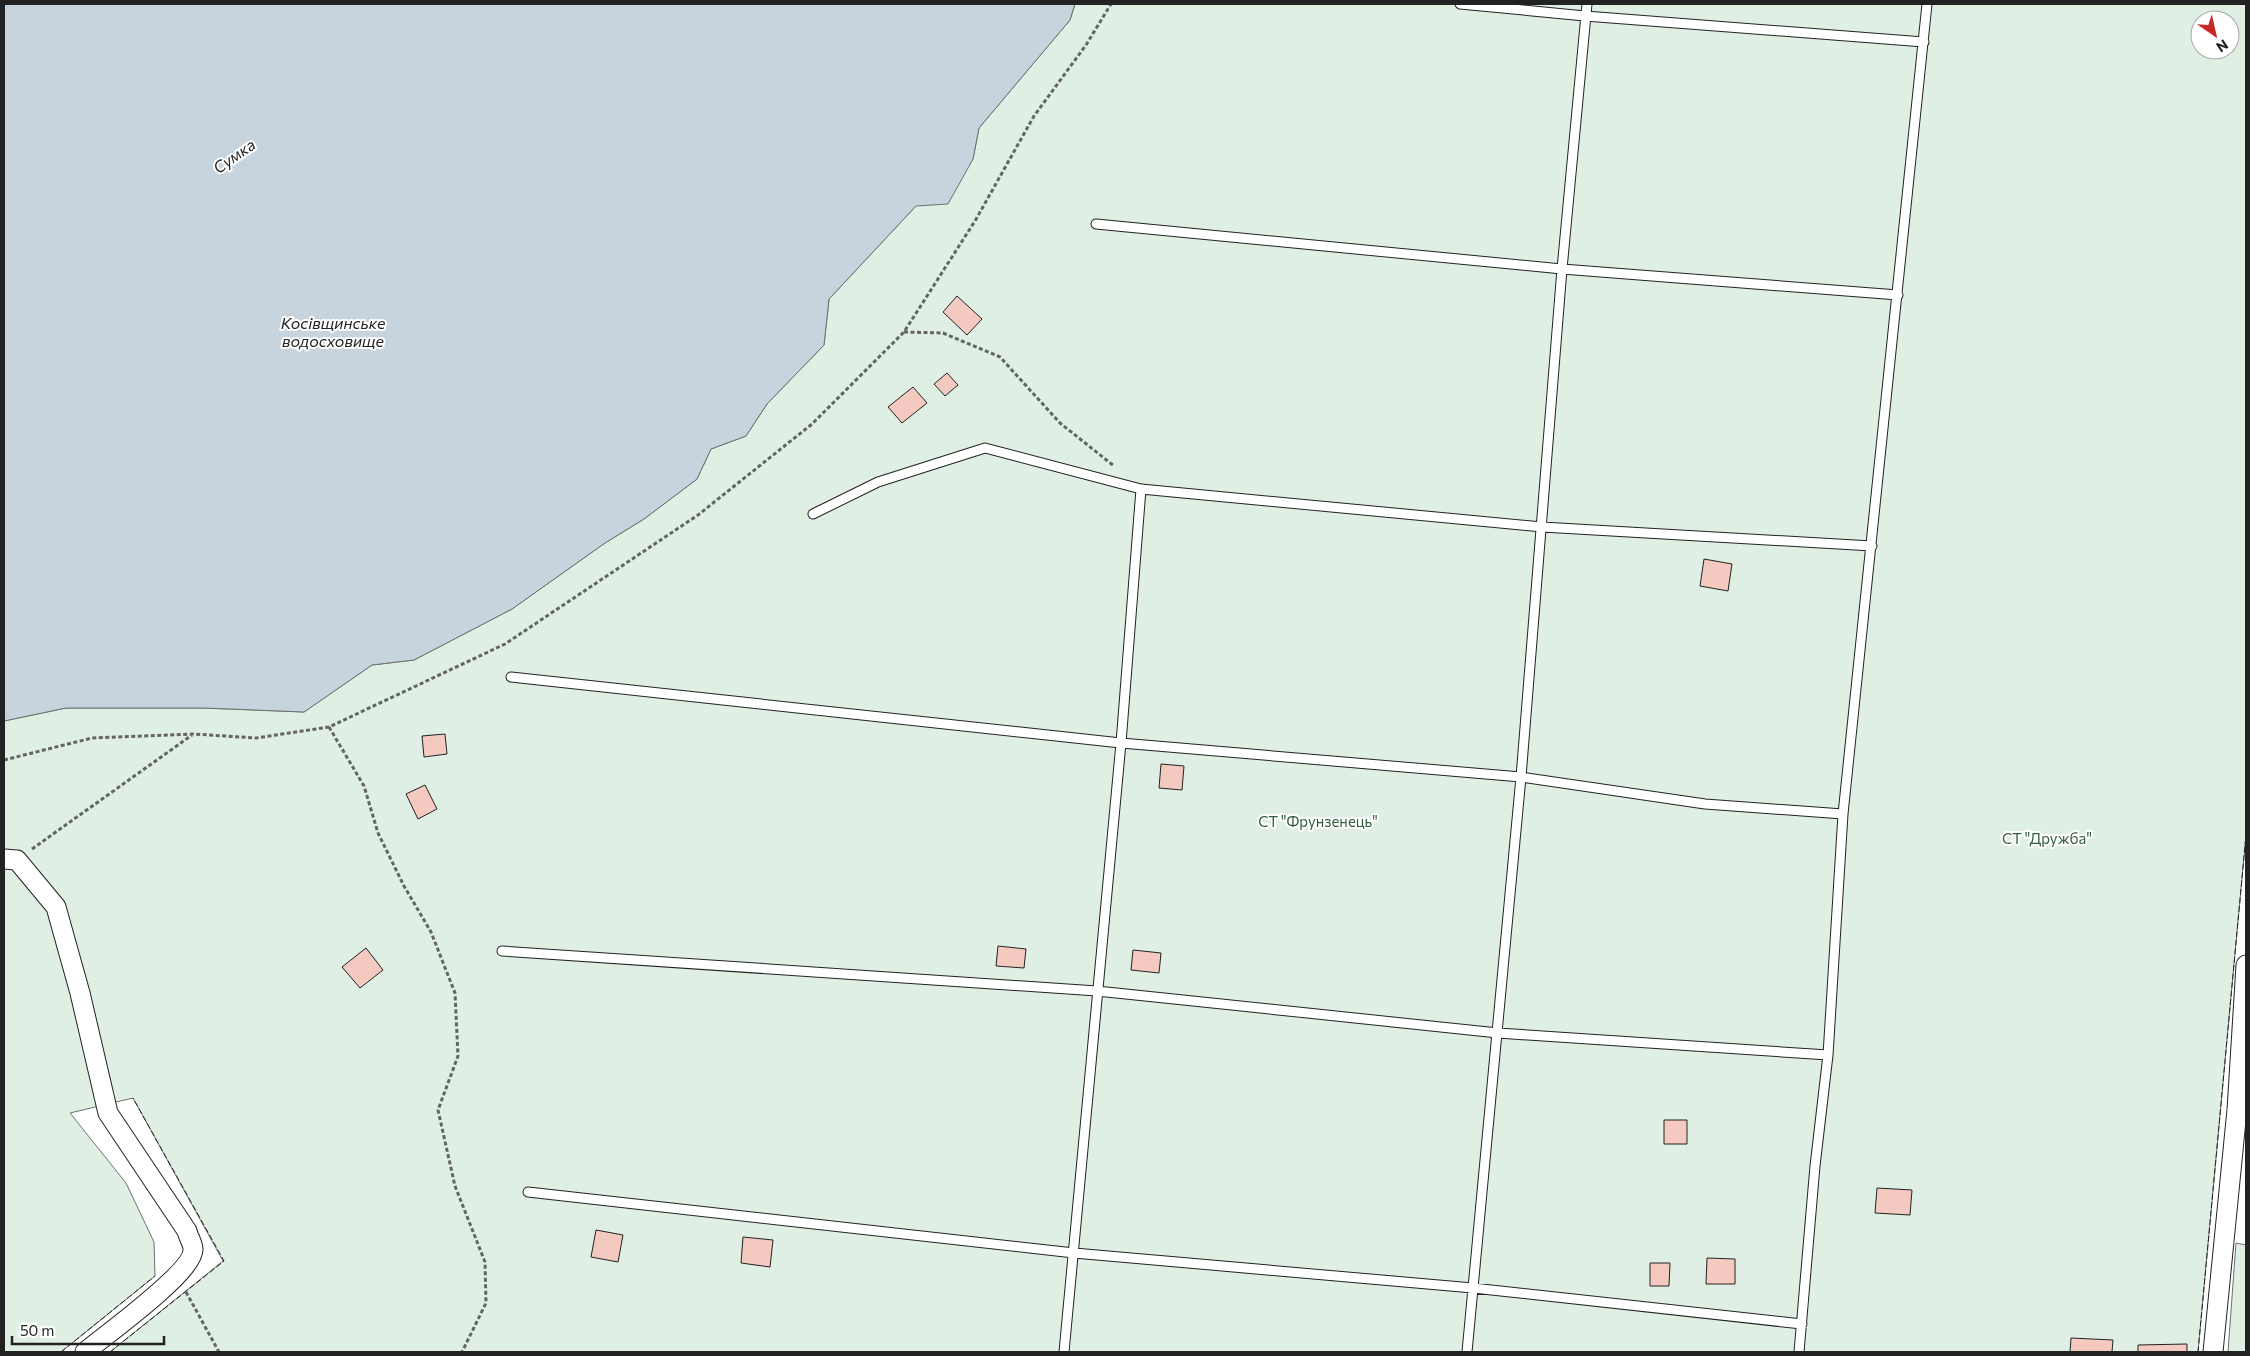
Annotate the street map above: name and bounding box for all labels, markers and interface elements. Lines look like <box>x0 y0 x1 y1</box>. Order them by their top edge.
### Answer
north arrow <box>2190 10 2240 60</box>
text: N <box>2213 36 2232 56</box>
water label: Сумка <box>209 134 258 177</box>
water label: Косівщинське водосховище <box>281 313 386 350</box>
park label: СТ "Фрунзенець" <box>1258 812 1378 830</box>
park label: СТ "Дружба" <box>2002 829 2092 847</box>
scale bar <box>12 1314 165 1346</box>
text: 50 m <box>20 1321 54 1339</box>

